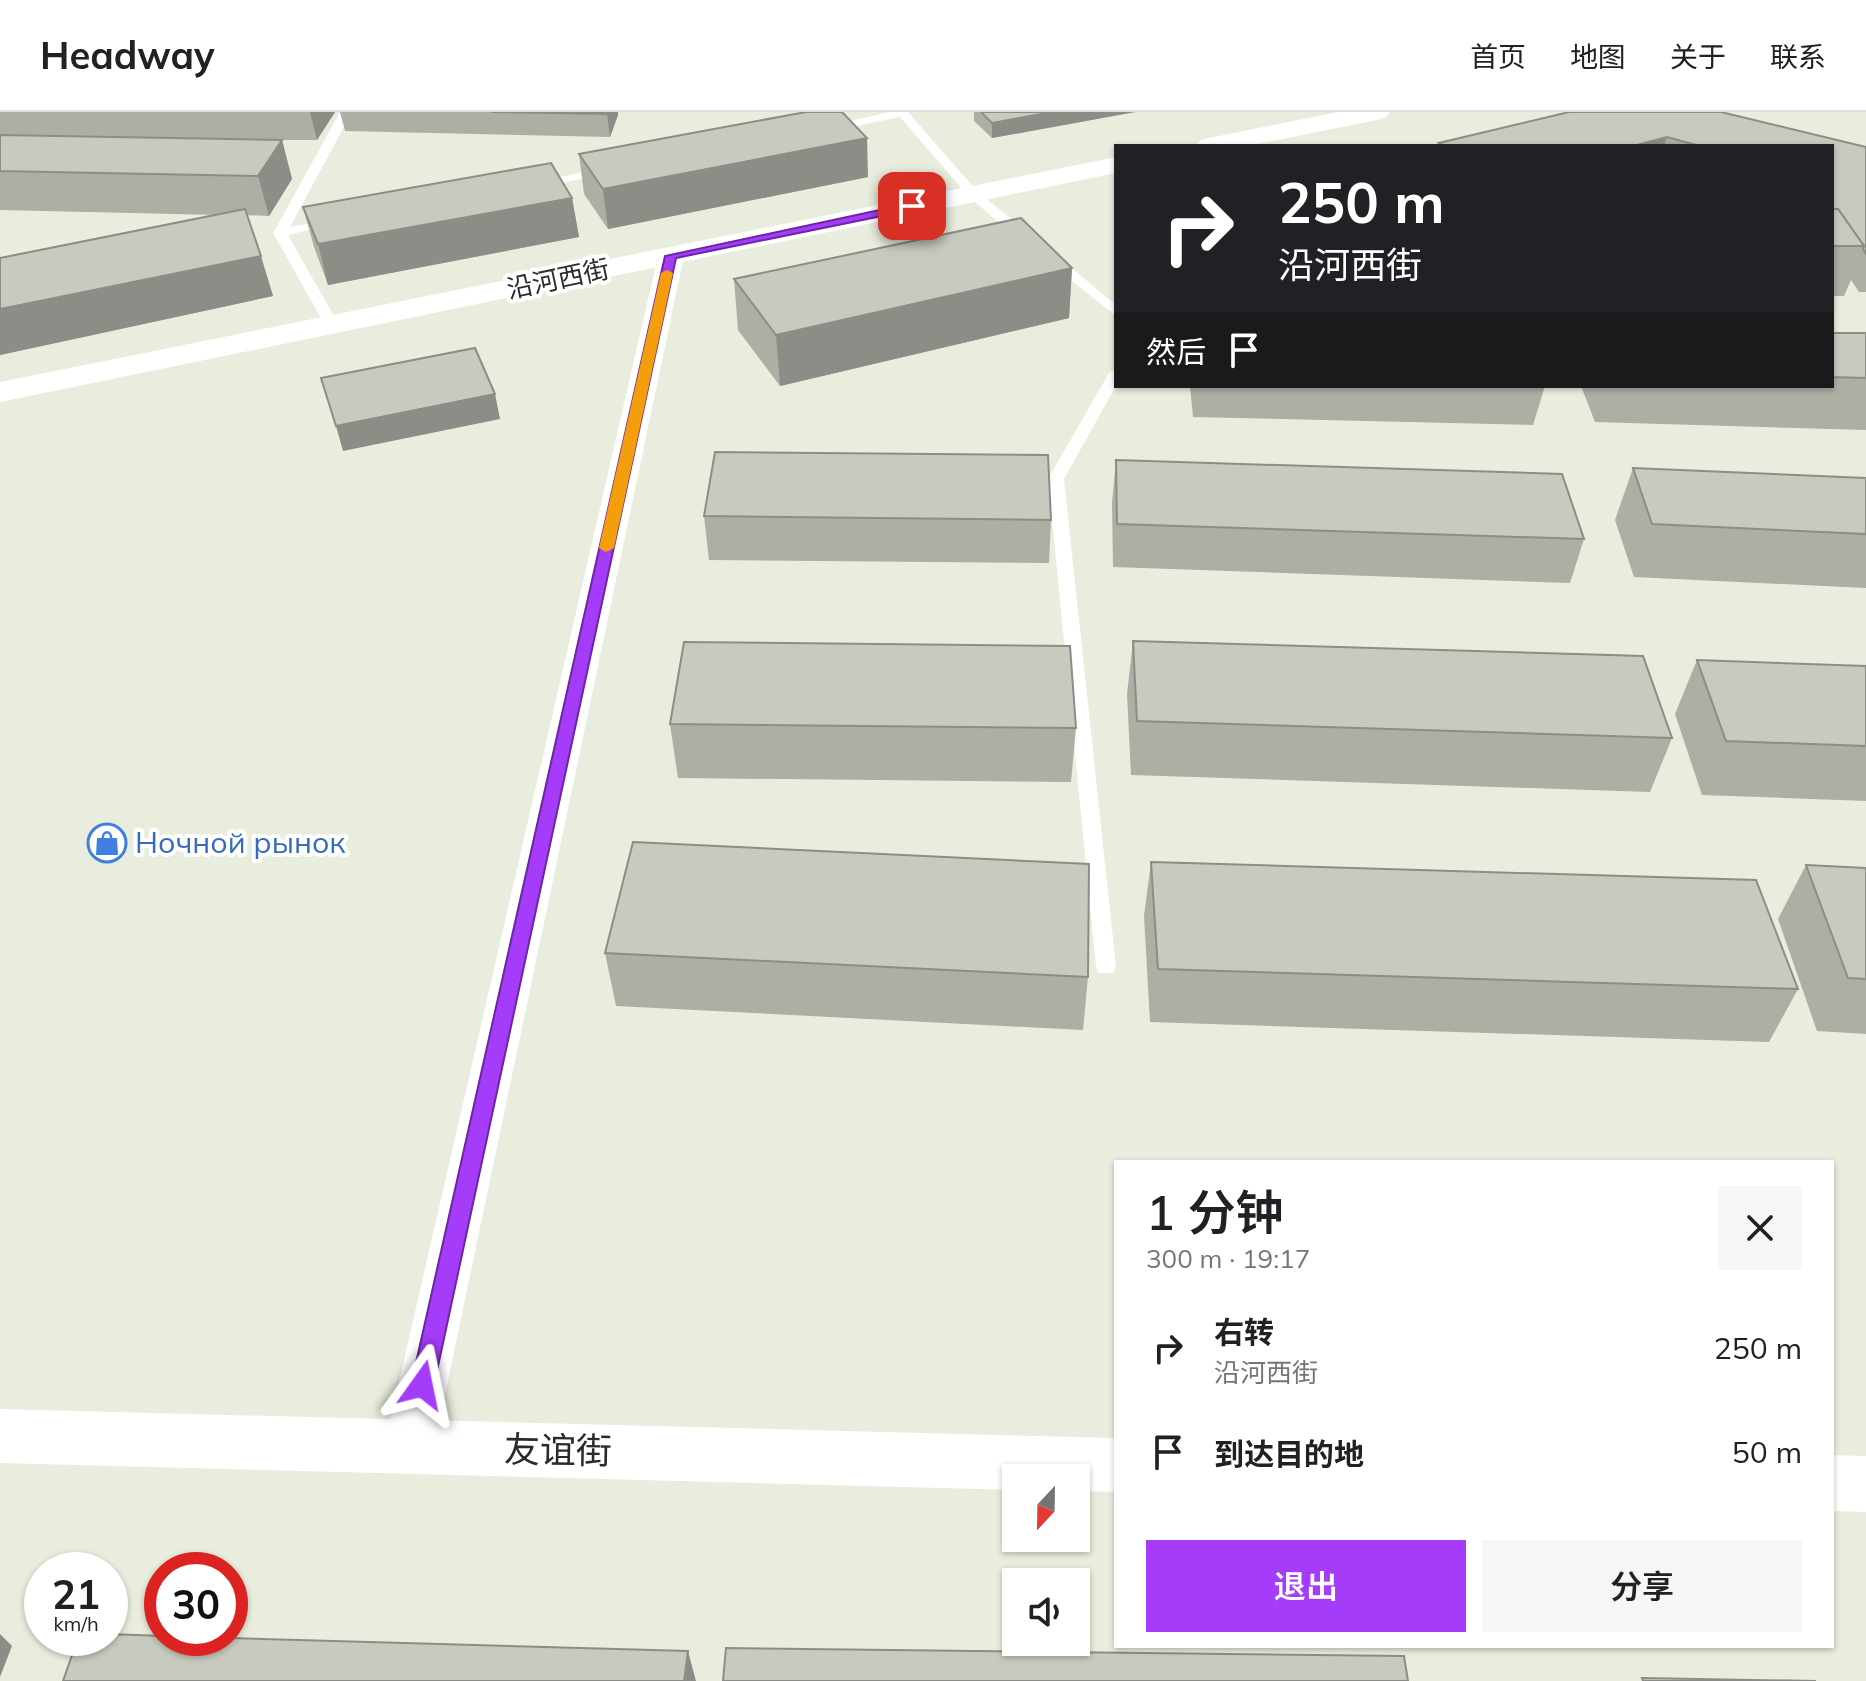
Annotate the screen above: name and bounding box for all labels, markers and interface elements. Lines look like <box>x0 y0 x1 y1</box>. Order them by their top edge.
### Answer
text: Headway <box>40 31 215 79</box>
text: 首页 <box>1470 39 1526 74</box>
text: 地图 <box>1570 39 1626 74</box>
text: 关于 <box>1670 39 1726 74</box>
text: 联系 <box>1770 39 1826 74</box>
text: 250 m <box>1278 167 1445 237</box>
pin <box>878 172 946 240</box>
icon: right <box>1146 176 1250 280</box>
icon: arrive <box>890 184 934 228</box>
text: 沿河西街 <box>1278 242 1422 287</box>
street label: 沿河西街 <box>504 252 612 305</box>
icon: arrive <box>1222 328 1266 372</box>
text: 然后 <box>1146 333 1206 371</box>
shop icon: Ночной рынок <box>86 822 128 864</box>
place label: Ночной рынок <box>135 823 346 861</box>
text: 1 分钟 <box>1146 1182 1284 1242</box>
button: close <box>1718 1186 1802 1270</box>
text: 300 m · 19:17 <box>1146 1242 1310 1275</box>
text: 右转 <box>1214 1313 1274 1351</box>
icon: right <box>1146 1326 1190 1370</box>
text: 250 m <box>1714 1329 1802 1367</box>
position arrow <box>380 1343 464 1427</box>
text: 沿河西街 <box>1214 1356 1318 1389</box>
street label: 友谊街 <box>504 1426 612 1473</box>
icon: arrive <box>1146 1430 1190 1474</box>
text: 50 m <box>1732 1433 1802 1471</box>
text: 到达目的地 <box>1214 1435 1364 1473</box>
north arrow <box>1002 1464 1090 1552</box>
map controls <box>1002 1464 1090 1656</box>
button: 退出 <box>1146 1540 1466 1632</box>
button: 分享 <box>1482 1540 1802 1632</box>
speed limit sign: 30 <box>144 1552 248 1656</box>
button: sound <box>1002 1568 1090 1656</box>
text: 21 <box>52 1569 100 1619</box>
text: km/h <box>53 1611 99 1636</box>

